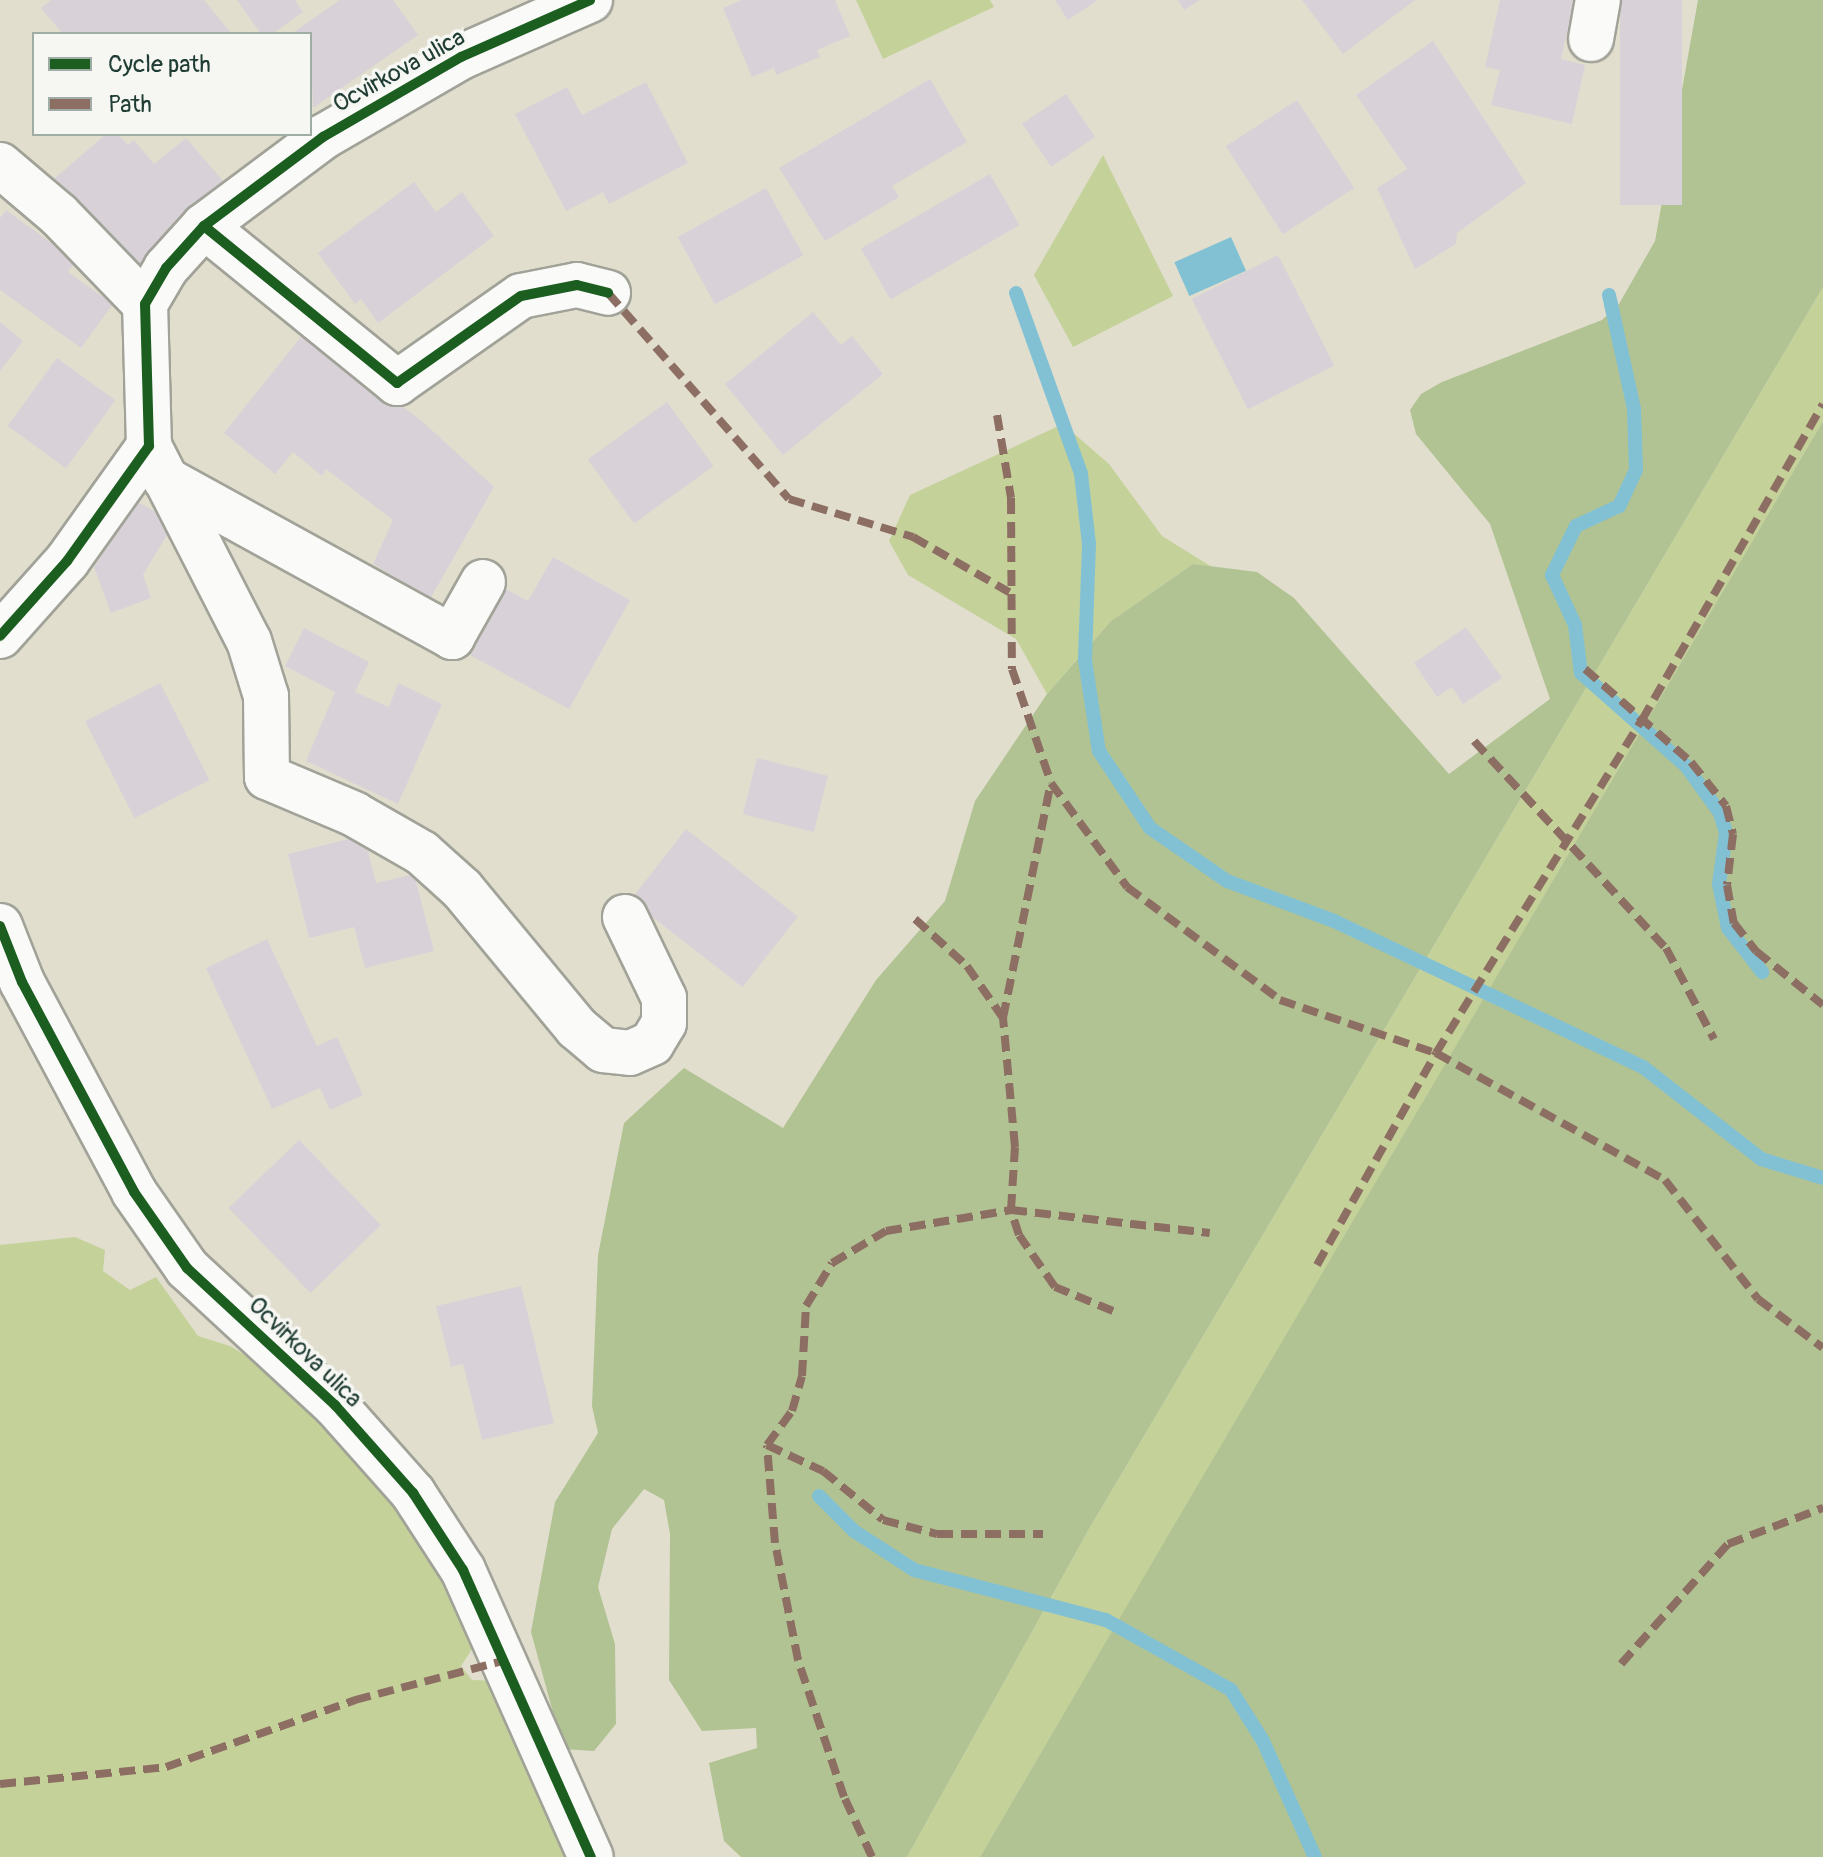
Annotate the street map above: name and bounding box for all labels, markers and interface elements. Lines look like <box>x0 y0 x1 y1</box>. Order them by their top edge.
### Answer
street label: Ocvirkova ulica <box>328 23 470 119</box>
legend <box>32 32 312 136</box>
text: Cycle path <box>108 50 211 79</box>
text: Path <box>108 90 152 119</box>
street label: Ocvirkova ulica <box>242 1291 368 1413</box>

